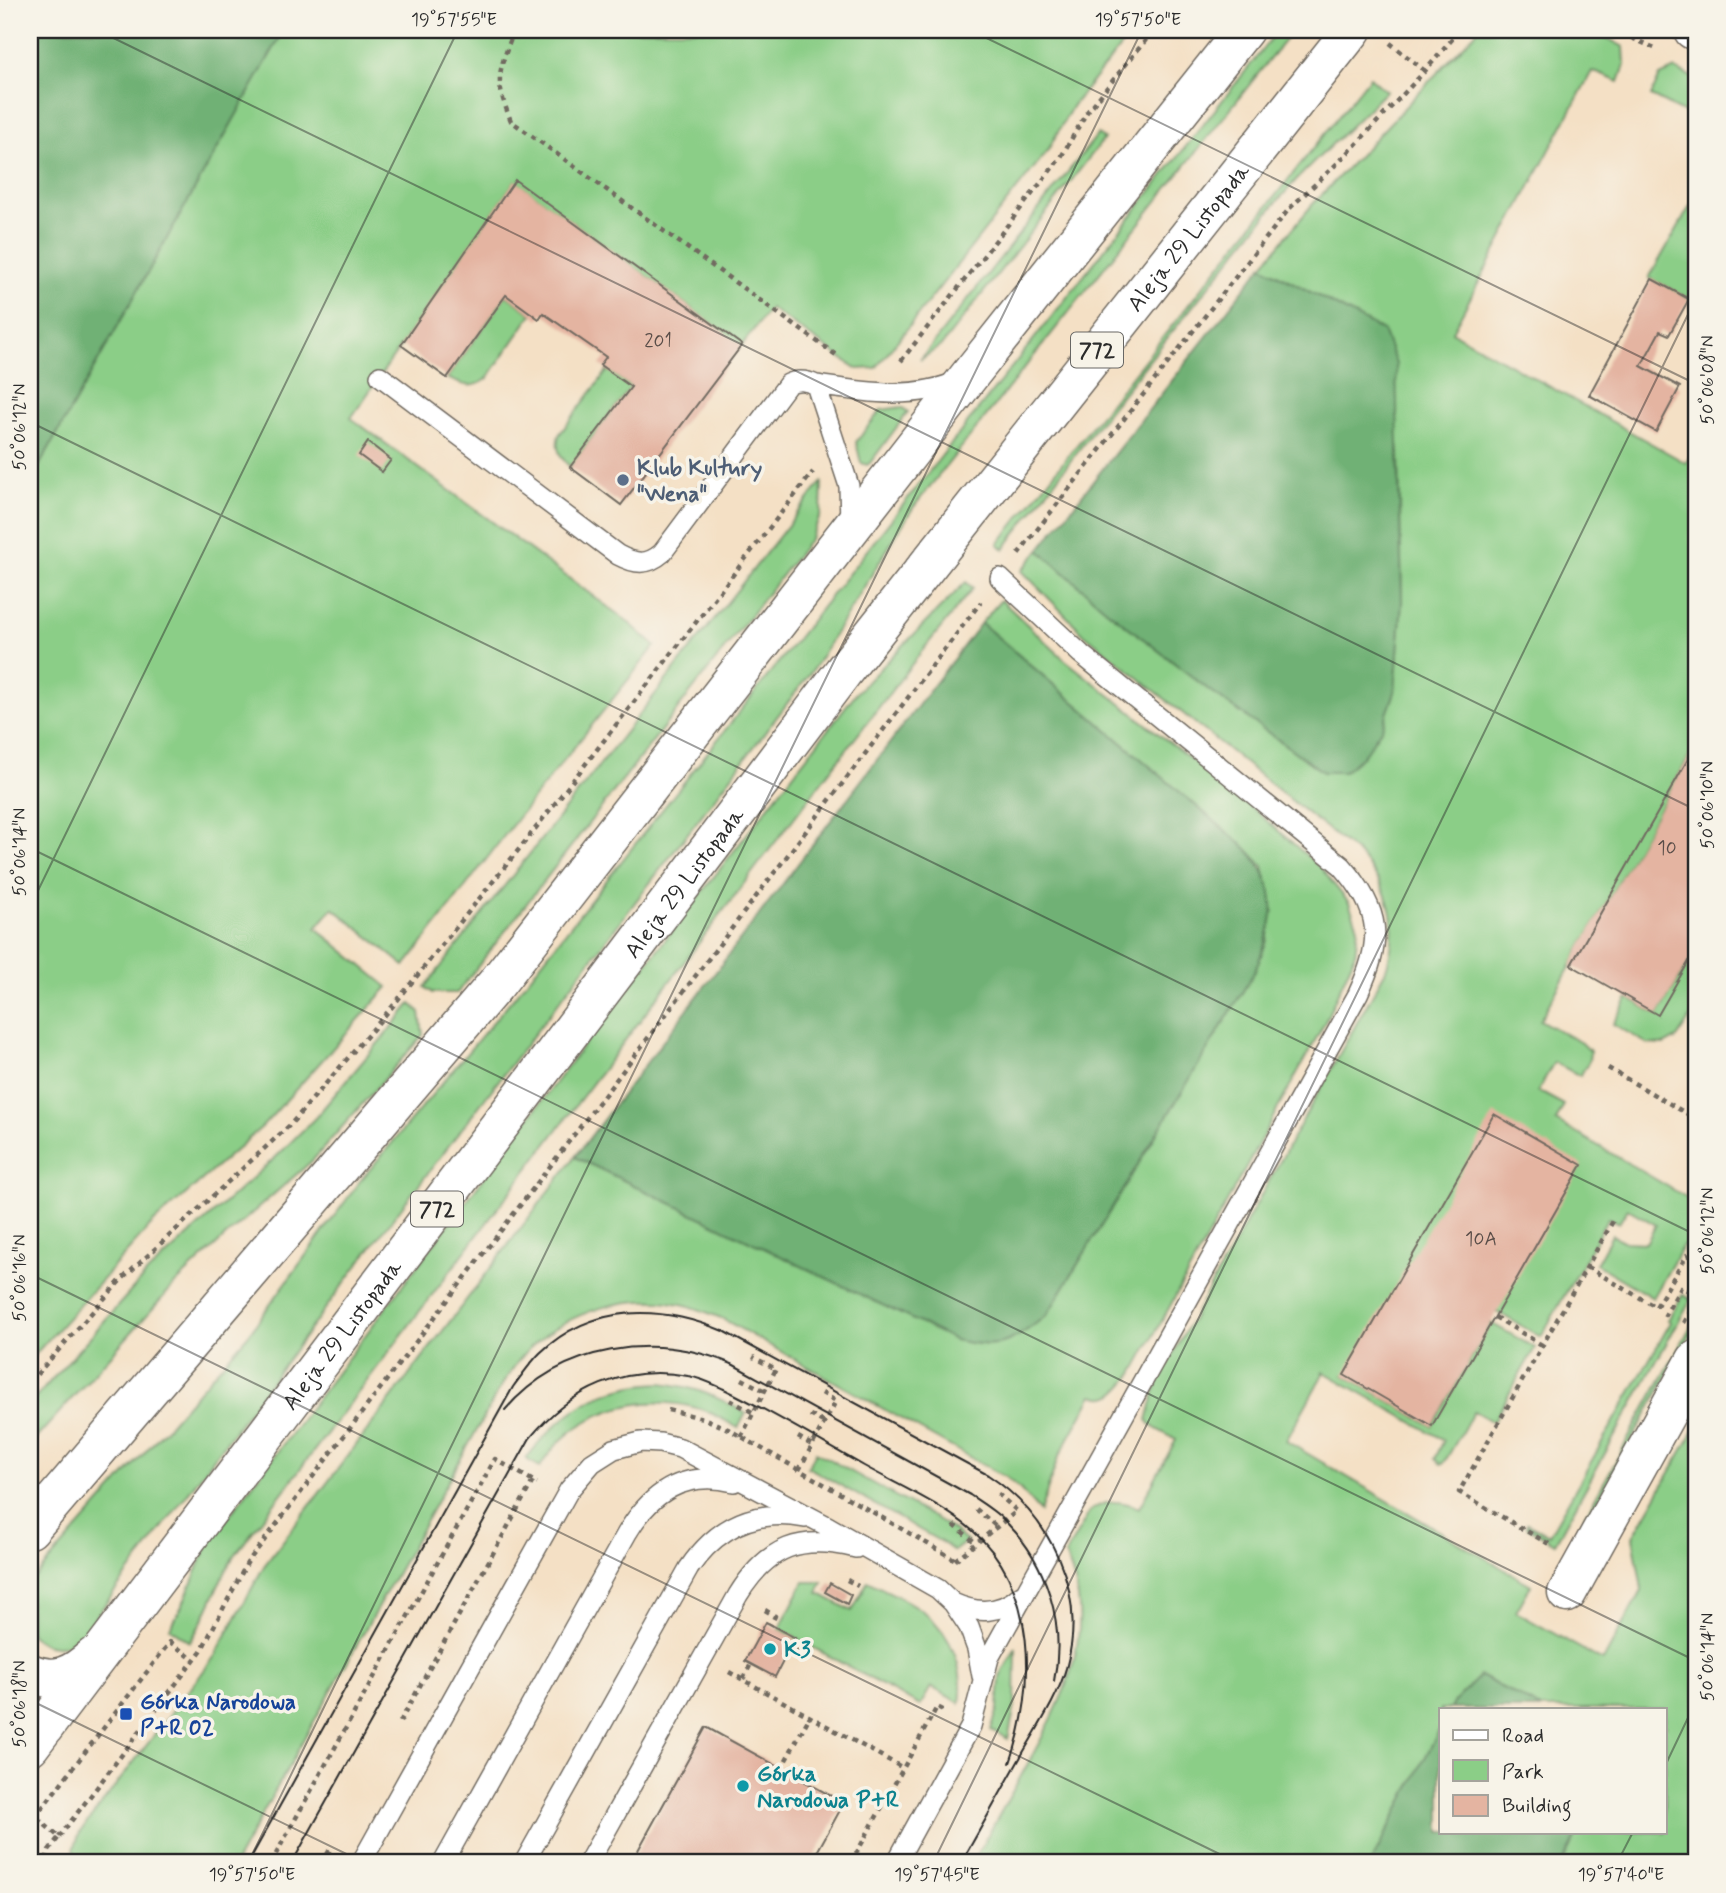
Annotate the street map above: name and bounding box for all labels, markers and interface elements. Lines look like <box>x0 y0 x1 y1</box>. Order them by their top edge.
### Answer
text: 19°57'55"E <box>411 8 497 32</box>
text: 19°57'50"E <box>1095 8 1181 32</box>
street label: Aleja 29 Listopada <box>1121 158 1258 319</box>
house number: 201 <box>644 329 672 354</box>
road number: 772 <box>1071 332 1123 368</box>
text: 50°06'08"N <box>1696 335 1720 425</box>
text: 50°06'12"N <box>8 383 32 471</box>
place label: Klub Kultury "Wena" <box>637 454 763 510</box>
marker: Klub Kultury "Wena" <box>615 472 631 488</box>
text: 50°06'10"N <box>1696 761 1720 849</box>
street label: Aleja 29 Listopada <box>619 802 752 965</box>
text: 50°06'14"N <box>8 808 32 896</box>
house number: 10 <box>1657 836 1677 861</box>
text: 50°06'12"N <box>1696 1187 1720 1275</box>
road number: 772 <box>411 1192 463 1226</box>
house number: 10A <box>1465 1227 1497 1252</box>
text: 50°06'16"N <box>8 1234 32 1322</box>
street label: Aleja 29 Listopada <box>276 1254 410 1417</box>
text: 50°06'14"N <box>1696 1613 1720 1701</box>
place label: K3 <box>784 1636 811 1666</box>
marker: K3 <box>762 1641 778 1657</box>
text: 50°06'18"N <box>8 1660 32 1748</box>
place label: Górka Narodowa P+R 02 <box>140 1688 296 1744</box>
marker: Górka Narodowa P+R 02 <box>118 1706 134 1722</box>
legend <box>1439 1708 1666 1834</box>
text: Road <box>1502 1722 1544 1750</box>
text: Park <box>1502 1758 1544 1786</box>
place label: Górka Narodowa P+R <box>757 1760 899 1816</box>
marker: Górka Narodowa P+R <box>735 1778 751 1794</box>
text: Building <box>1502 1792 1572 1822</box>
text: 19°57'50"E <box>209 1863 295 1887</box>
text: 19°57'45"E <box>894 1863 980 1887</box>
text: 19°57'40"E <box>1578 1863 1664 1887</box>

